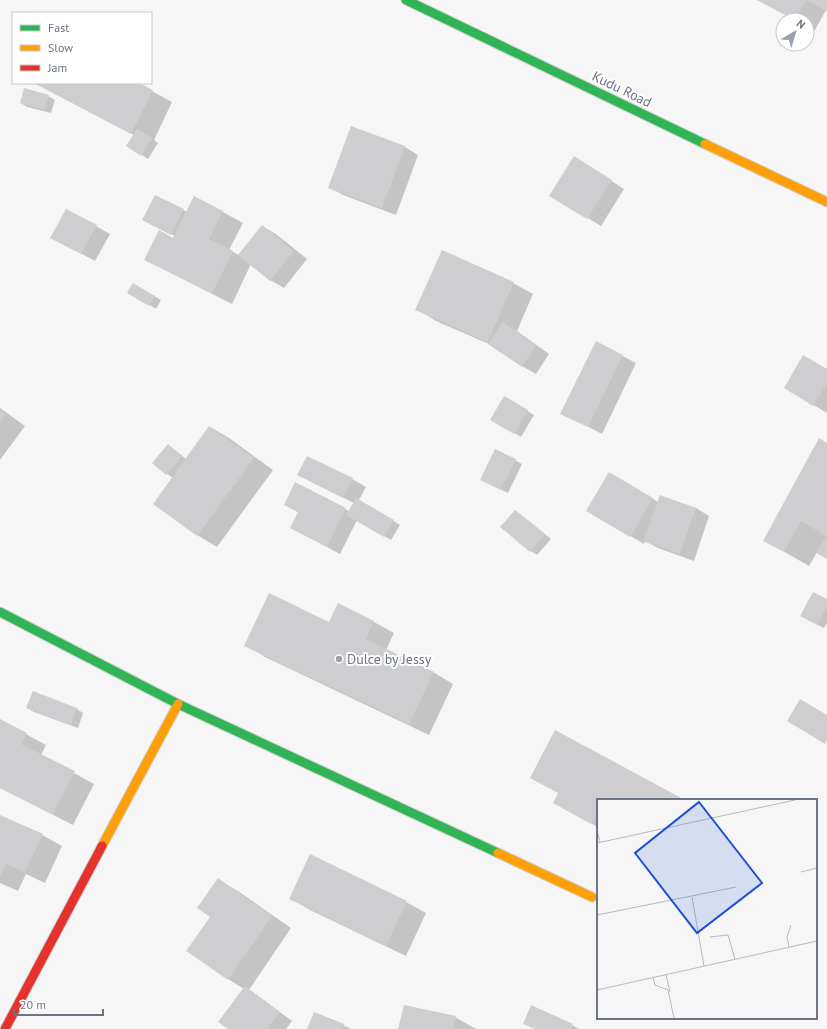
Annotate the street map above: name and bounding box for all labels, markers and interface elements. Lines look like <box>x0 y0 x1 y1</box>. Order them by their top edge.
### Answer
legend <box>12 12 152 84</box>
north arrow <box>775 12 815 52</box>
text: N <box>794 16 808 32</box>
text: Fast <box>48 20 69 35</box>
text: Slow <box>48 40 73 55</box>
text: Jam <box>47 60 67 75</box>
street label: Kudu Road <box>589 67 655 111</box>
place label: Dulce by Jessy <box>347 650 432 668</box>
marker: Dulce by Jessy <box>334 654 344 664</box>
inset map <box>597 799 817 1019</box>
scale bar <box>14 991 103 1017</box>
text: 20 m <box>20 997 46 1012</box>

